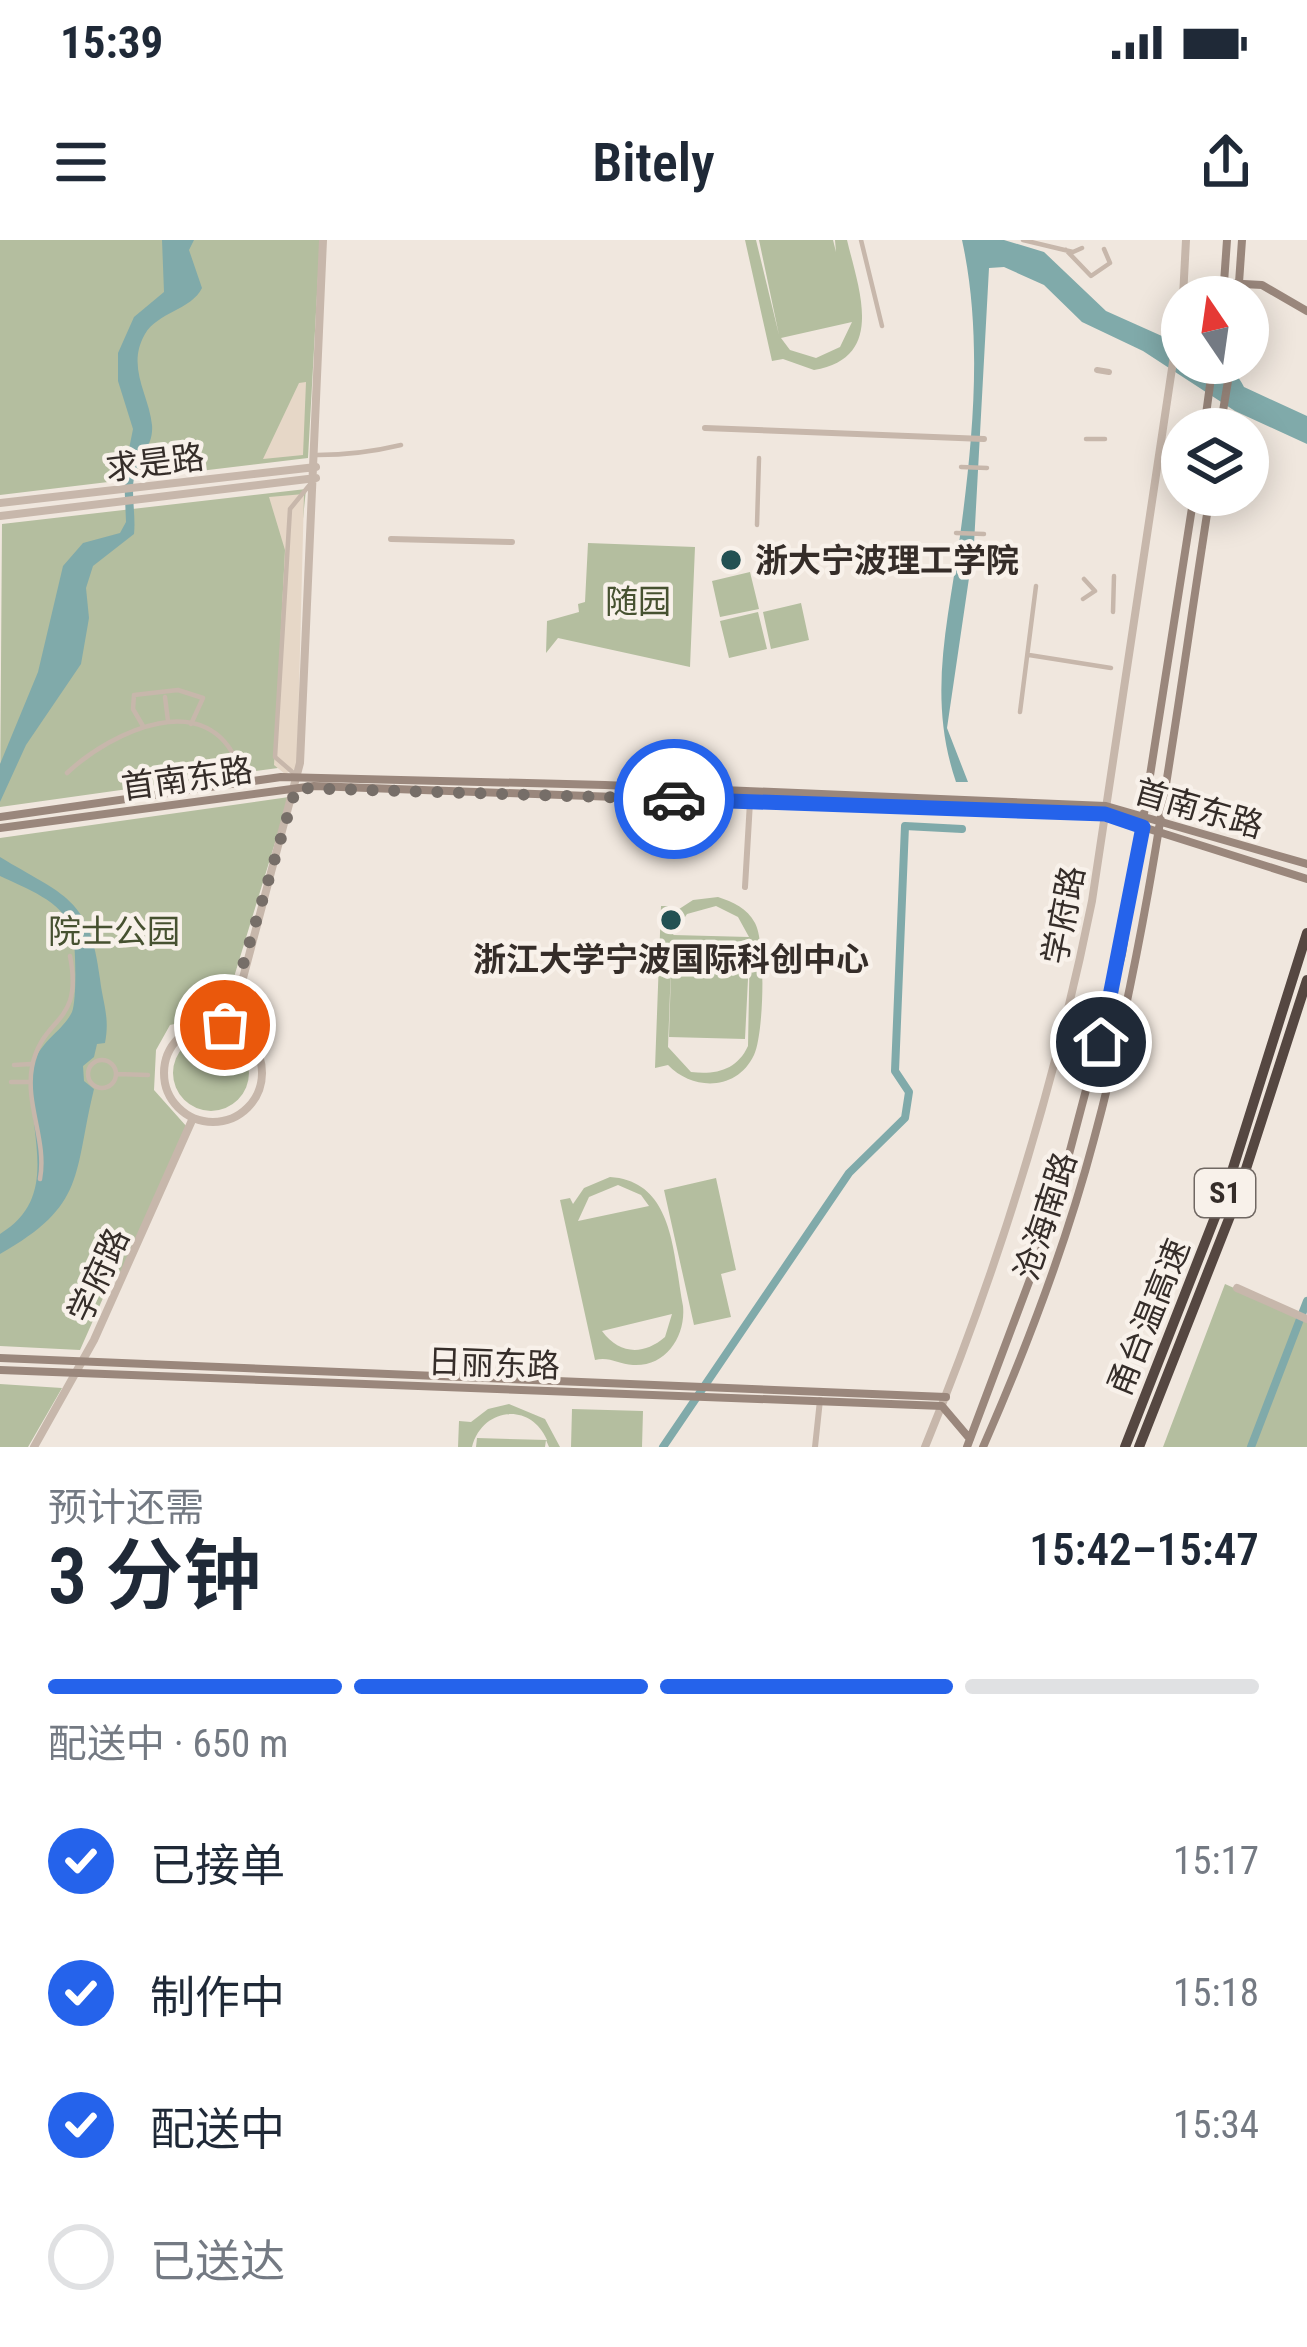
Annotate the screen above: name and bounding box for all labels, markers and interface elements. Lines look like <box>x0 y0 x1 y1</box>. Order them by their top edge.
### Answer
text: 15:39 <box>60 16 163 69</box>
icon: menu <box>48 129 114 195</box>
icon: share <box>1193 129 1259 195</box>
text: Bitely <box>592 131 715 194</box>
north arrow <box>1161 276 1269 384</box>
map controls <box>1161 276 1269 516</box>
button: layers <box>1161 408 1269 516</box>
street label: 求是路 <box>104 437 207 488</box>
place label: 浙大宁波理工学院 <box>755 541 1019 580</box>
marker: 浙大宁波理工学院 <box>718 547 744 573</box>
park label: 随园 <box>605 582 671 621</box>
courier <box>614 739 734 859</box>
street label: 首南东路 <box>119 750 255 807</box>
icon: car <box>641 766 707 832</box>
street label: 首南东路 <box>1130 772 1268 845</box>
street label: 学府路 <box>1035 863 1092 967</box>
marker: 浙江大学宁波国际科创中心 <box>658 907 684 933</box>
park label: 院士公园 <box>48 912 180 951</box>
place label: 浙江大学宁波国际科创中心 <box>473 940 869 979</box>
pin <box>174 974 276 1076</box>
pin <box>1050 991 1152 1093</box>
icon: bag <box>192 992 258 1058</box>
icon: home <box>1068 1009 1134 1075</box>
street label: 沧海南路 <box>1007 1147 1084 1285</box>
road number: S1 <box>1195 1169 1255 1217</box>
street label: 学府路 <box>60 1222 137 1328</box>
street label: 甬台温高速 <box>1099 1233 1197 1401</box>
street label: 日丽东路 <box>427 1342 561 1385</box>
text: 预计还需 <box>48 1485 204 1531</box>
text: 15:42–15:47 <box>1029 1523 1259 1576</box>
text: 3 分钟 <box>48 1531 261 1622</box>
text: 配送中 · 650 m <box>48 1721 288 1767</box>
icon: check <box>48 1828 114 1894</box>
text: 15:17 <box>1173 1838 1259 1884</box>
text: 已接单 <box>150 1839 285 1892</box>
icon: check <box>48 1960 114 2026</box>
text: 15:18 <box>1173 1970 1259 2016</box>
text: 制作中 <box>150 1971 285 2024</box>
icon: check <box>48 2092 114 2158</box>
text: 15:34 <box>1173 2102 1259 2148</box>
text: 配送中 <box>150 2103 285 2156</box>
text: 已送达 <box>150 2235 285 2288</box>

